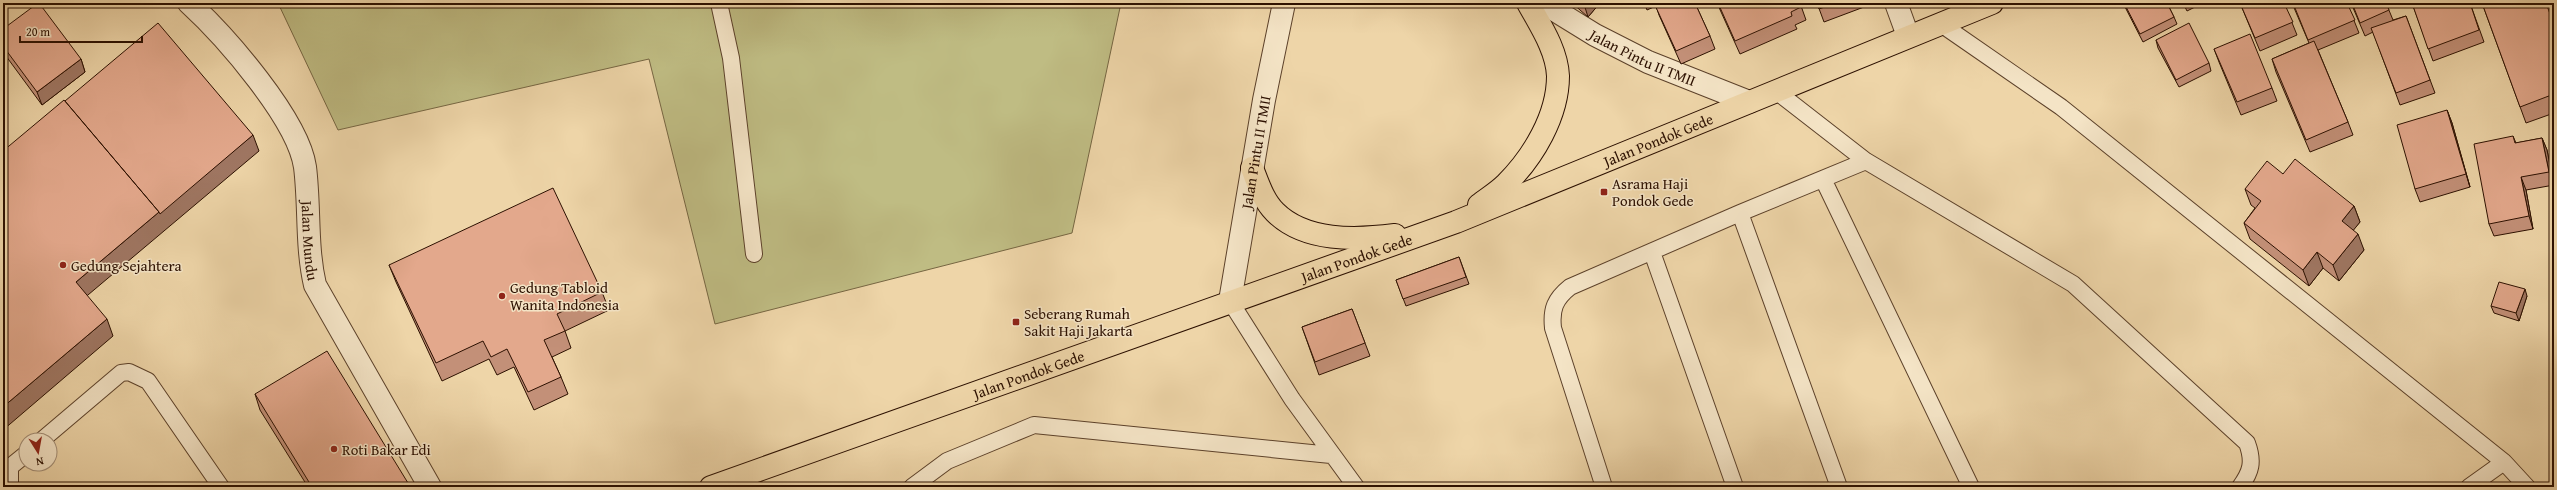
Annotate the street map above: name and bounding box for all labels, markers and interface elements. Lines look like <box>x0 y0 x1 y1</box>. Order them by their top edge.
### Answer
scale bar <box>20 18 142 44</box>
text: 20 m <box>26 23 50 40</box>
street label: Jalan Pintu II TMII <box>1584 23 1699 91</box>
street label: Jalan Pintu II TMII <box>1235 93 1275 212</box>
street label: Jalan Pondok Gede <box>1598 108 1716 172</box>
place label: Asrama Haji Pondok Gede <box>1612 173 1694 211</box>
marker: Asrama Haji Pondok Gede <box>1599 187 1609 197</box>
street label: Jalan Mundu <box>297 198 324 283</box>
street label: Jalan Pondok Gede <box>1296 228 1415 288</box>
place label: Gedung Sejahtera <box>71 255 182 276</box>
marker: Gedung Sejahtera <box>58 260 68 270</box>
place label: Gedung Tabloid Wanita Indonesia <box>510 277 619 315</box>
marker: Gedung Tabloid Wanita Indonesia <box>497 291 507 301</box>
place label: Seberang Rumah Sakit Haji Jakarta <box>1024 303 1133 341</box>
marker: Seberang Rumah Sakit Haji Jakarta <box>1011 317 1021 327</box>
street label: Jalan Pondok Gede <box>968 345 1087 404</box>
north arrow <box>18 432 58 472</box>
place label: Roti Bakar Edi <box>342 439 431 460</box>
marker: Roti Bakar Edi <box>329 444 339 454</box>
text: N <box>34 453 45 470</box>

